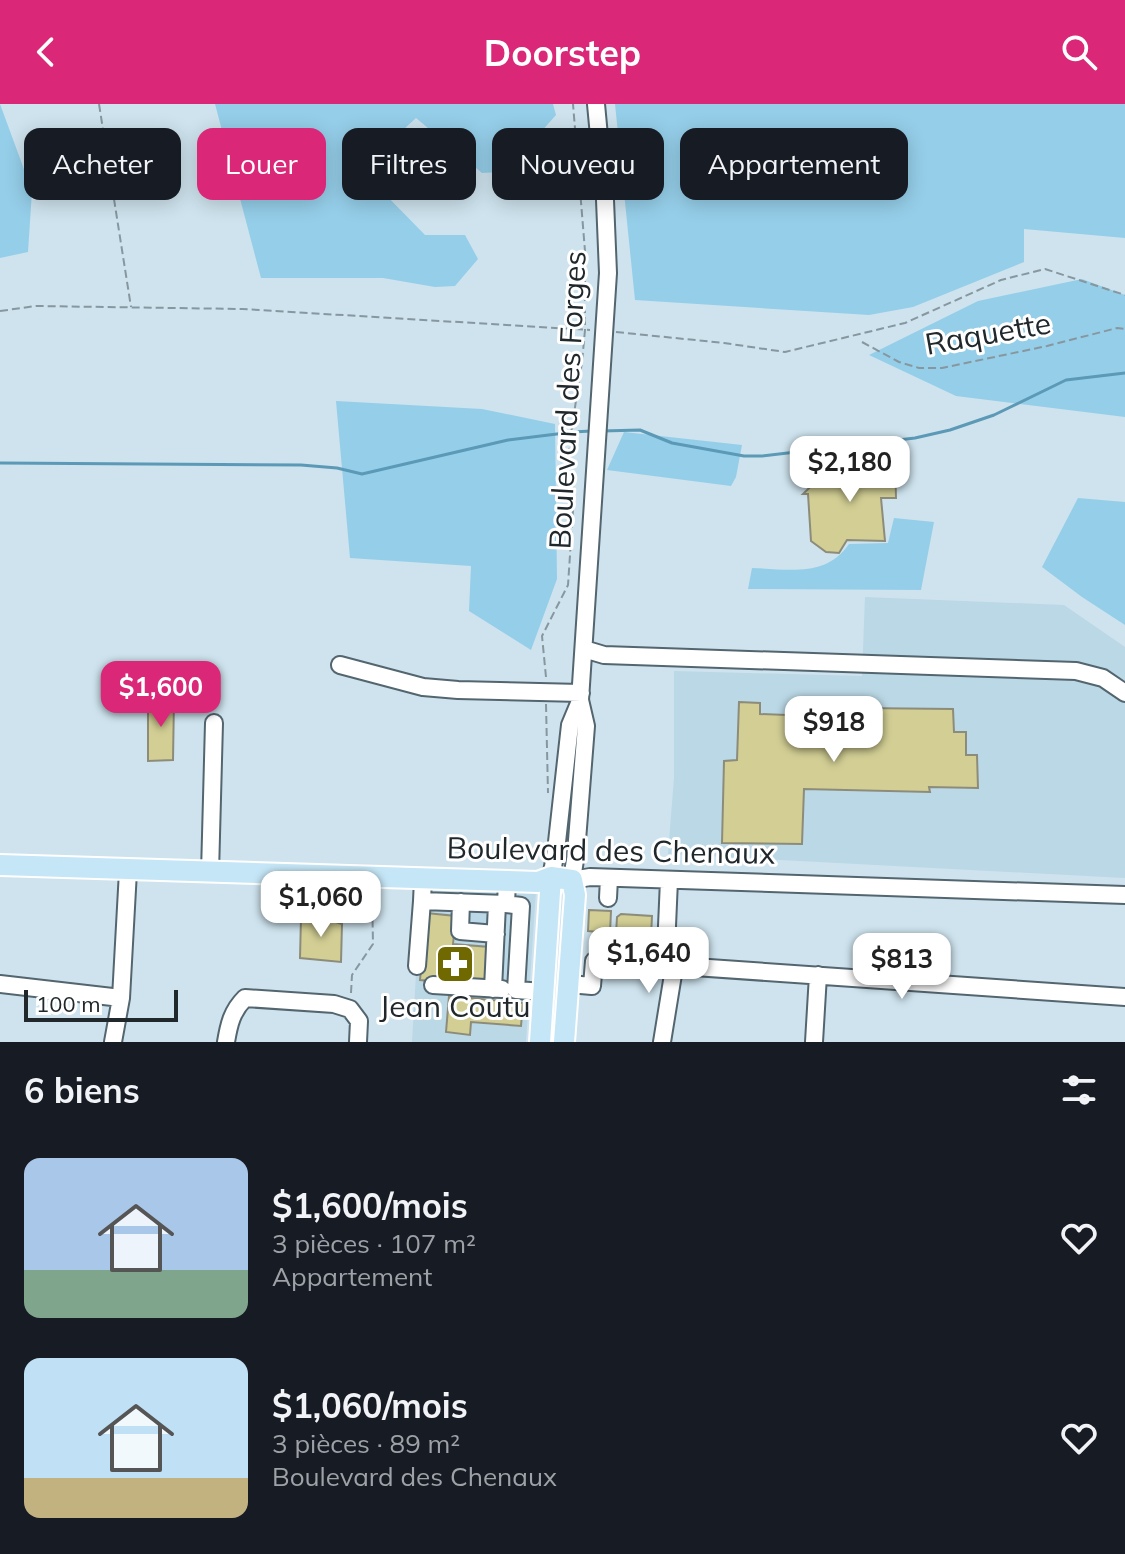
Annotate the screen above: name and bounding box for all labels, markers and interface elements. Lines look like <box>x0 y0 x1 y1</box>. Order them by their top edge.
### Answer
icon: back <box>24 30 68 74</box>
text: Doorstep <box>484 30 641 75</box>
icon: search <box>1057 30 1101 74</box>
chip: Acheter <box>24 128 181 200</box>
chip: Louer <box>197 128 326 200</box>
chip: Filtres <box>342 128 476 200</box>
chip: Nouveau <box>492 128 664 200</box>
chip: Appartement <box>680 128 908 200</box>
street label: Boulevard des Forges <box>540 250 594 550</box>
street label: Raquette <box>922 303 1054 363</box>
pin: $2,180 <box>785 436 915 504</box>
text: $2,180 <box>808 445 892 478</box>
pin: $1,600 <box>96 661 226 729</box>
text: $1,600 <box>119 670 203 703</box>
pin: $918 <box>787 696 881 764</box>
text: $918 <box>803 705 865 738</box>
street label: Boulevard des Chenaux <box>446 828 776 872</box>
pin: $1,060 <box>256 871 386 939</box>
text: $1,060 <box>279 880 363 913</box>
pin: $1,640 <box>584 927 714 995</box>
pin: $813 <box>855 933 949 1001</box>
text: $1,640 <box>607 936 691 969</box>
text: $813 <box>871 942 933 975</box>
pharmacy icon: Jean Coutu <box>434 943 476 985</box>
scale bar <box>24 986 178 1022</box>
place label: Jean Coutu <box>379 987 531 1025</box>
text: 100 m <box>36 990 101 1018</box>
icon: filters <box>1057 1068 1101 1112</box>
text: 6 biens <box>24 1069 140 1112</box>
text: $1,600/mois <box>272 1184 468 1227</box>
icon: home <box>88 1190 184 1286</box>
icon: heart <box>1057 1216 1101 1260</box>
text: 3 pièces · 107 m² <box>272 1227 476 1260</box>
text: Appartement <box>272 1260 432 1293</box>
text: $1,060/mois <box>272 1384 468 1427</box>
icon: home <box>88 1390 184 1486</box>
icon: heart <box>1057 1416 1101 1460</box>
text: 3 pièces · 89 m² <box>272 1427 460 1460</box>
text: Boulevard des Chenaux <box>272 1460 557 1493</box>

